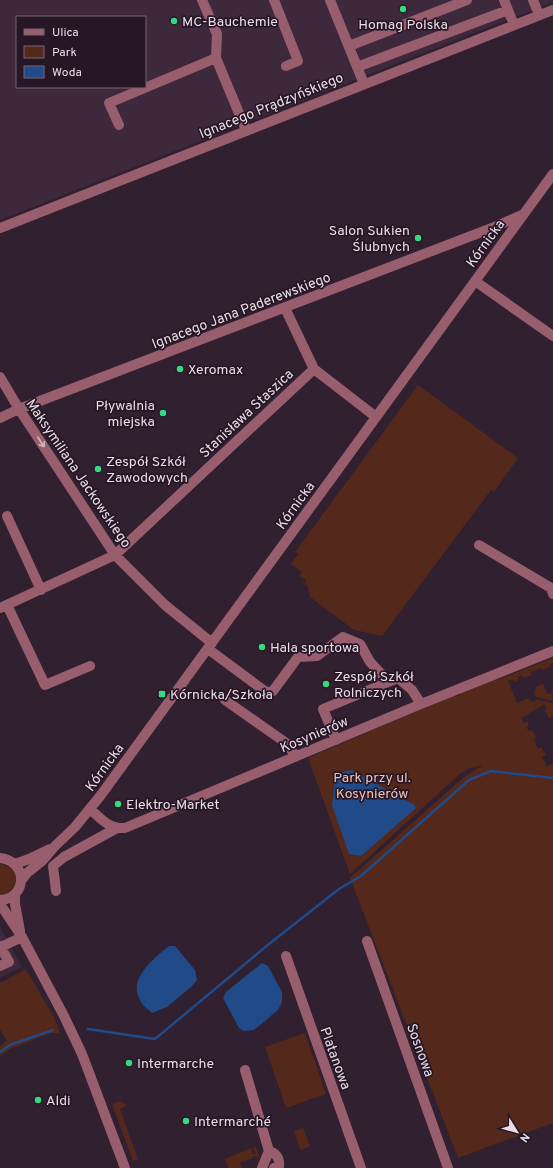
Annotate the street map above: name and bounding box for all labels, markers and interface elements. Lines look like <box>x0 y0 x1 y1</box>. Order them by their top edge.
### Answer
marker: Homag Polska <box>398 4 408 14</box>
place label: MC-Bauchemie <box>182 14 278 31</box>
legend <box>16 16 146 88</box>
marker: MC-Bauchemie <box>169 16 179 26</box>
place label: Homag Polska <box>358 17 448 34</box>
text: Ulica <box>52 25 79 41</box>
text: Park <box>52 45 77 61</box>
text: Woda <box>52 65 82 81</box>
street label: Ignacego Prądzyńskiego <box>197 70 346 143</box>
street label: Kórnicka <box>463 217 509 271</box>
place label: Salon Sukien Ślubnych <box>329 223 410 256</box>
marker: Salon Sukien Ślubnych <box>413 233 423 243</box>
street label: Ignacego Jana Paderewskiego <box>150 269 334 353</box>
place label: Xeromax <box>188 362 243 379</box>
marker: Xeromax <box>175 364 185 374</box>
street label: Stanisława Staszica <box>196 366 298 462</box>
street label: Maksymiliana Jackowskiego <box>22 396 134 552</box>
place label: Pływalnia miejska <box>95 398 155 431</box>
marker: Pływalnia miejska <box>158 408 168 418</box>
one-way arrow <box>37 436 45 447</box>
place label: Zespół Szkół Zawodowych <box>106 454 188 487</box>
marker: Zespół Szkół Zawodowych <box>93 464 103 474</box>
street label: Kórnicka <box>273 479 319 533</box>
place label: Hala sportowa <box>270 640 359 657</box>
marker: Hala sportowa <box>257 642 267 652</box>
place label: Zespół Szkół Rolniczych <box>334 669 414 702</box>
marker: Zespół Szkół Rolniczych <box>321 679 331 689</box>
place label: Kórnicka/Szkoła <box>170 687 273 704</box>
marker: Kórnicka/Szkoła <box>157 689 167 699</box>
street label: Kosynierów <box>278 713 351 757</box>
street label: Kórnicka <box>82 741 128 795</box>
park label: Park przy ul. Kosynierów <box>333 770 411 803</box>
place label: Elektro-Market <box>126 797 220 814</box>
marker: Elektro-Market <box>113 799 123 809</box>
street label: Sosnowa <box>402 1022 437 1079</box>
street label: Platanowa <box>315 1025 354 1092</box>
place label: Intermarche <box>137 1056 214 1073</box>
marker: Intermarche <box>124 1058 134 1068</box>
place label: Aldi <box>46 1093 71 1110</box>
marker: Aldi <box>33 1095 43 1105</box>
north arrow <box>497 1112 537 1152</box>
place label: Intermarché <box>194 1114 271 1131</box>
marker: Intermarché <box>181 1116 191 1126</box>
text: N <box>516 1130 532 1145</box>

